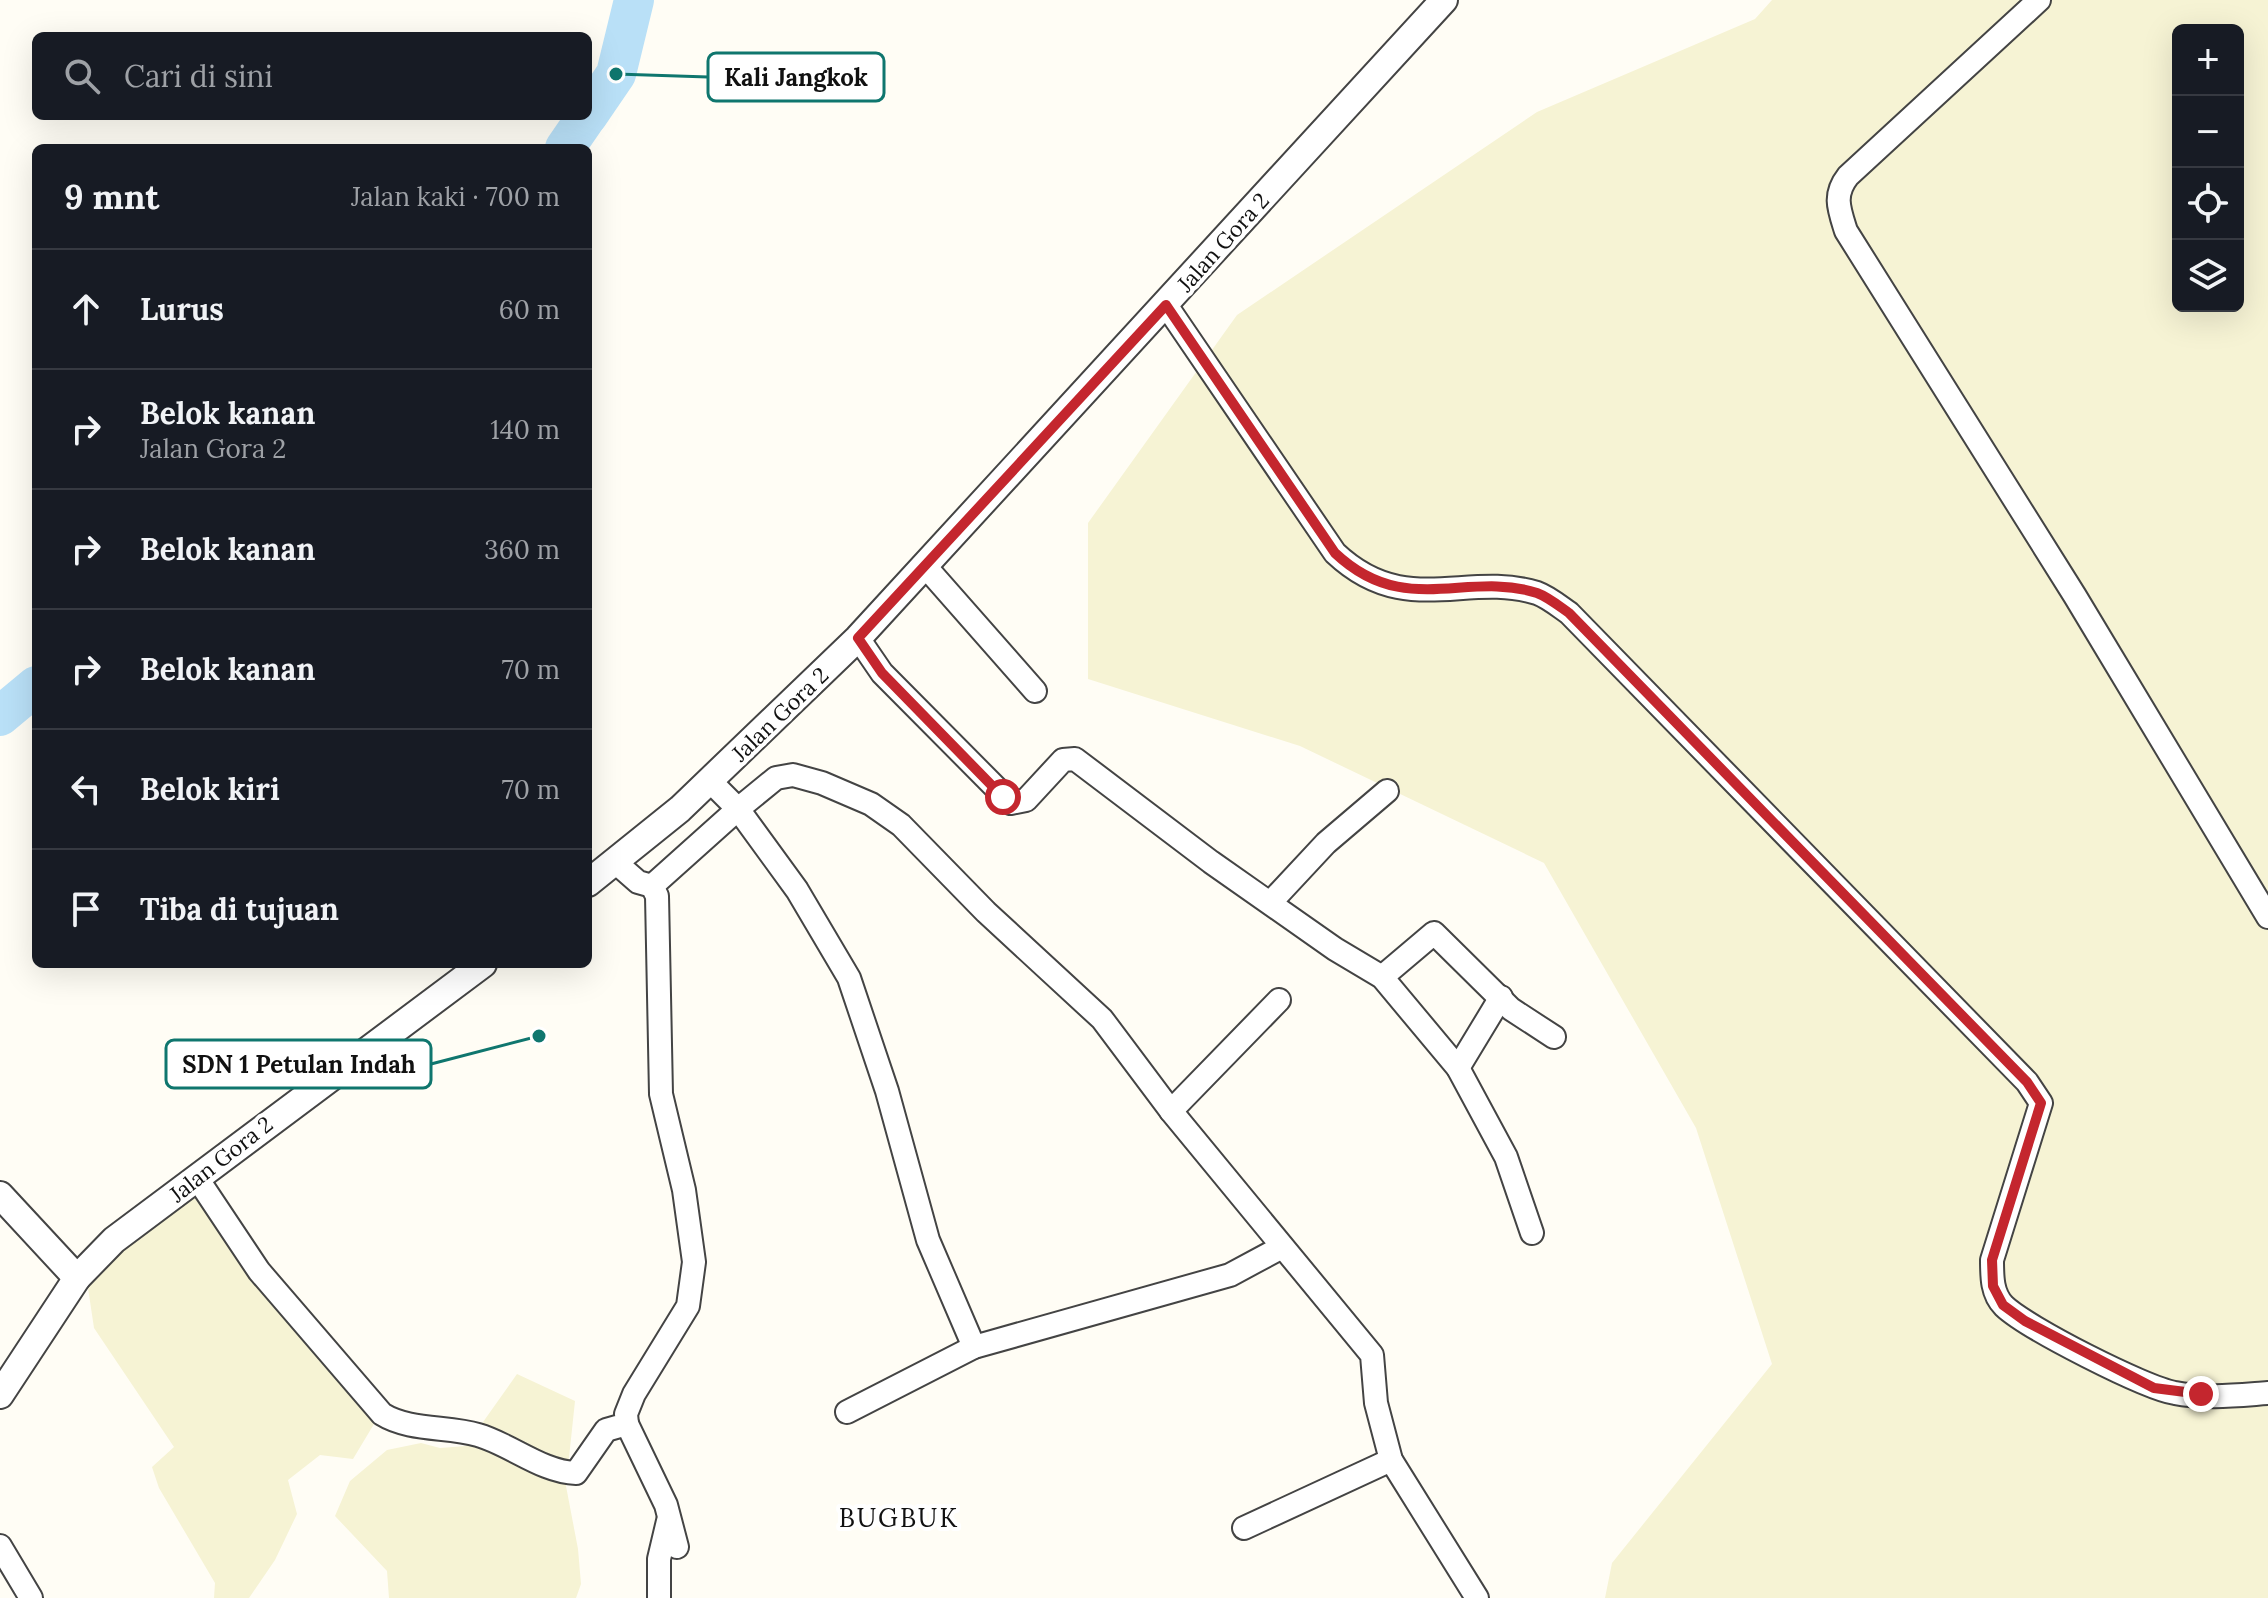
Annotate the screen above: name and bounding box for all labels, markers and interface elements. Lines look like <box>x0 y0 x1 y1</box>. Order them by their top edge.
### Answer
map controls <box>2172 24 2244 312</box>
button: + <box>2172 24 2244 96</box>
search box <box>32 32 592 120</box>
callout: Kali Jangkok <box>708 53 884 101</box>
icon: search <box>60 54 104 98</box>
text: Cari di sini <box>124 57 273 95</box>
text: Kali Jangkok <box>724 62 868 93</box>
button: − <box>2172 96 2244 168</box>
button: locate <box>2172 168 2244 240</box>
text: 9 mnt <box>64 175 159 218</box>
text: Jalan kaki · 700 m <box>351 180 560 213</box>
street label: Jalan Gora 2 <box>1171 187 1275 298</box>
button: layers <box>2172 240 2244 312</box>
icon: ahead <box>64 287 108 331</box>
text: Lurus <box>140 290 224 328</box>
text: 60 m <box>499 293 560 326</box>
text: Belok kanan <box>140 394 315 432</box>
icon: right <box>64 407 108 451</box>
text: 140 m <box>490 413 560 446</box>
text: Jalan Gora 2 <box>140 432 286 465</box>
icon: right <box>64 527 108 571</box>
text: Belok kanan <box>140 530 315 568</box>
text: 360 m <box>484 533 560 566</box>
icon: right <box>64 647 108 691</box>
text: Belok kanan <box>140 650 315 688</box>
text: 70 m <box>502 653 560 686</box>
street label: Jalan Gora 2 <box>725 661 834 768</box>
icon: left <box>64 767 108 811</box>
text: Belok kiri <box>140 770 280 808</box>
text: 70 m <box>502 773 560 806</box>
route start <box>985 779 1021 815</box>
icon: arrive <box>64 887 108 931</box>
text: Tiba di tujuan <box>140 890 339 928</box>
callout: SDN 1 Petulan Indah <box>166 1040 431 1088</box>
text: SDN 1 Petulan Indah <box>182 1049 416 1080</box>
street label: Jalan Gora 2 <box>163 1110 278 1209</box>
route end <box>2183 1376 2219 1412</box>
district label: BUGBUK <box>839 1501 959 1534</box>

